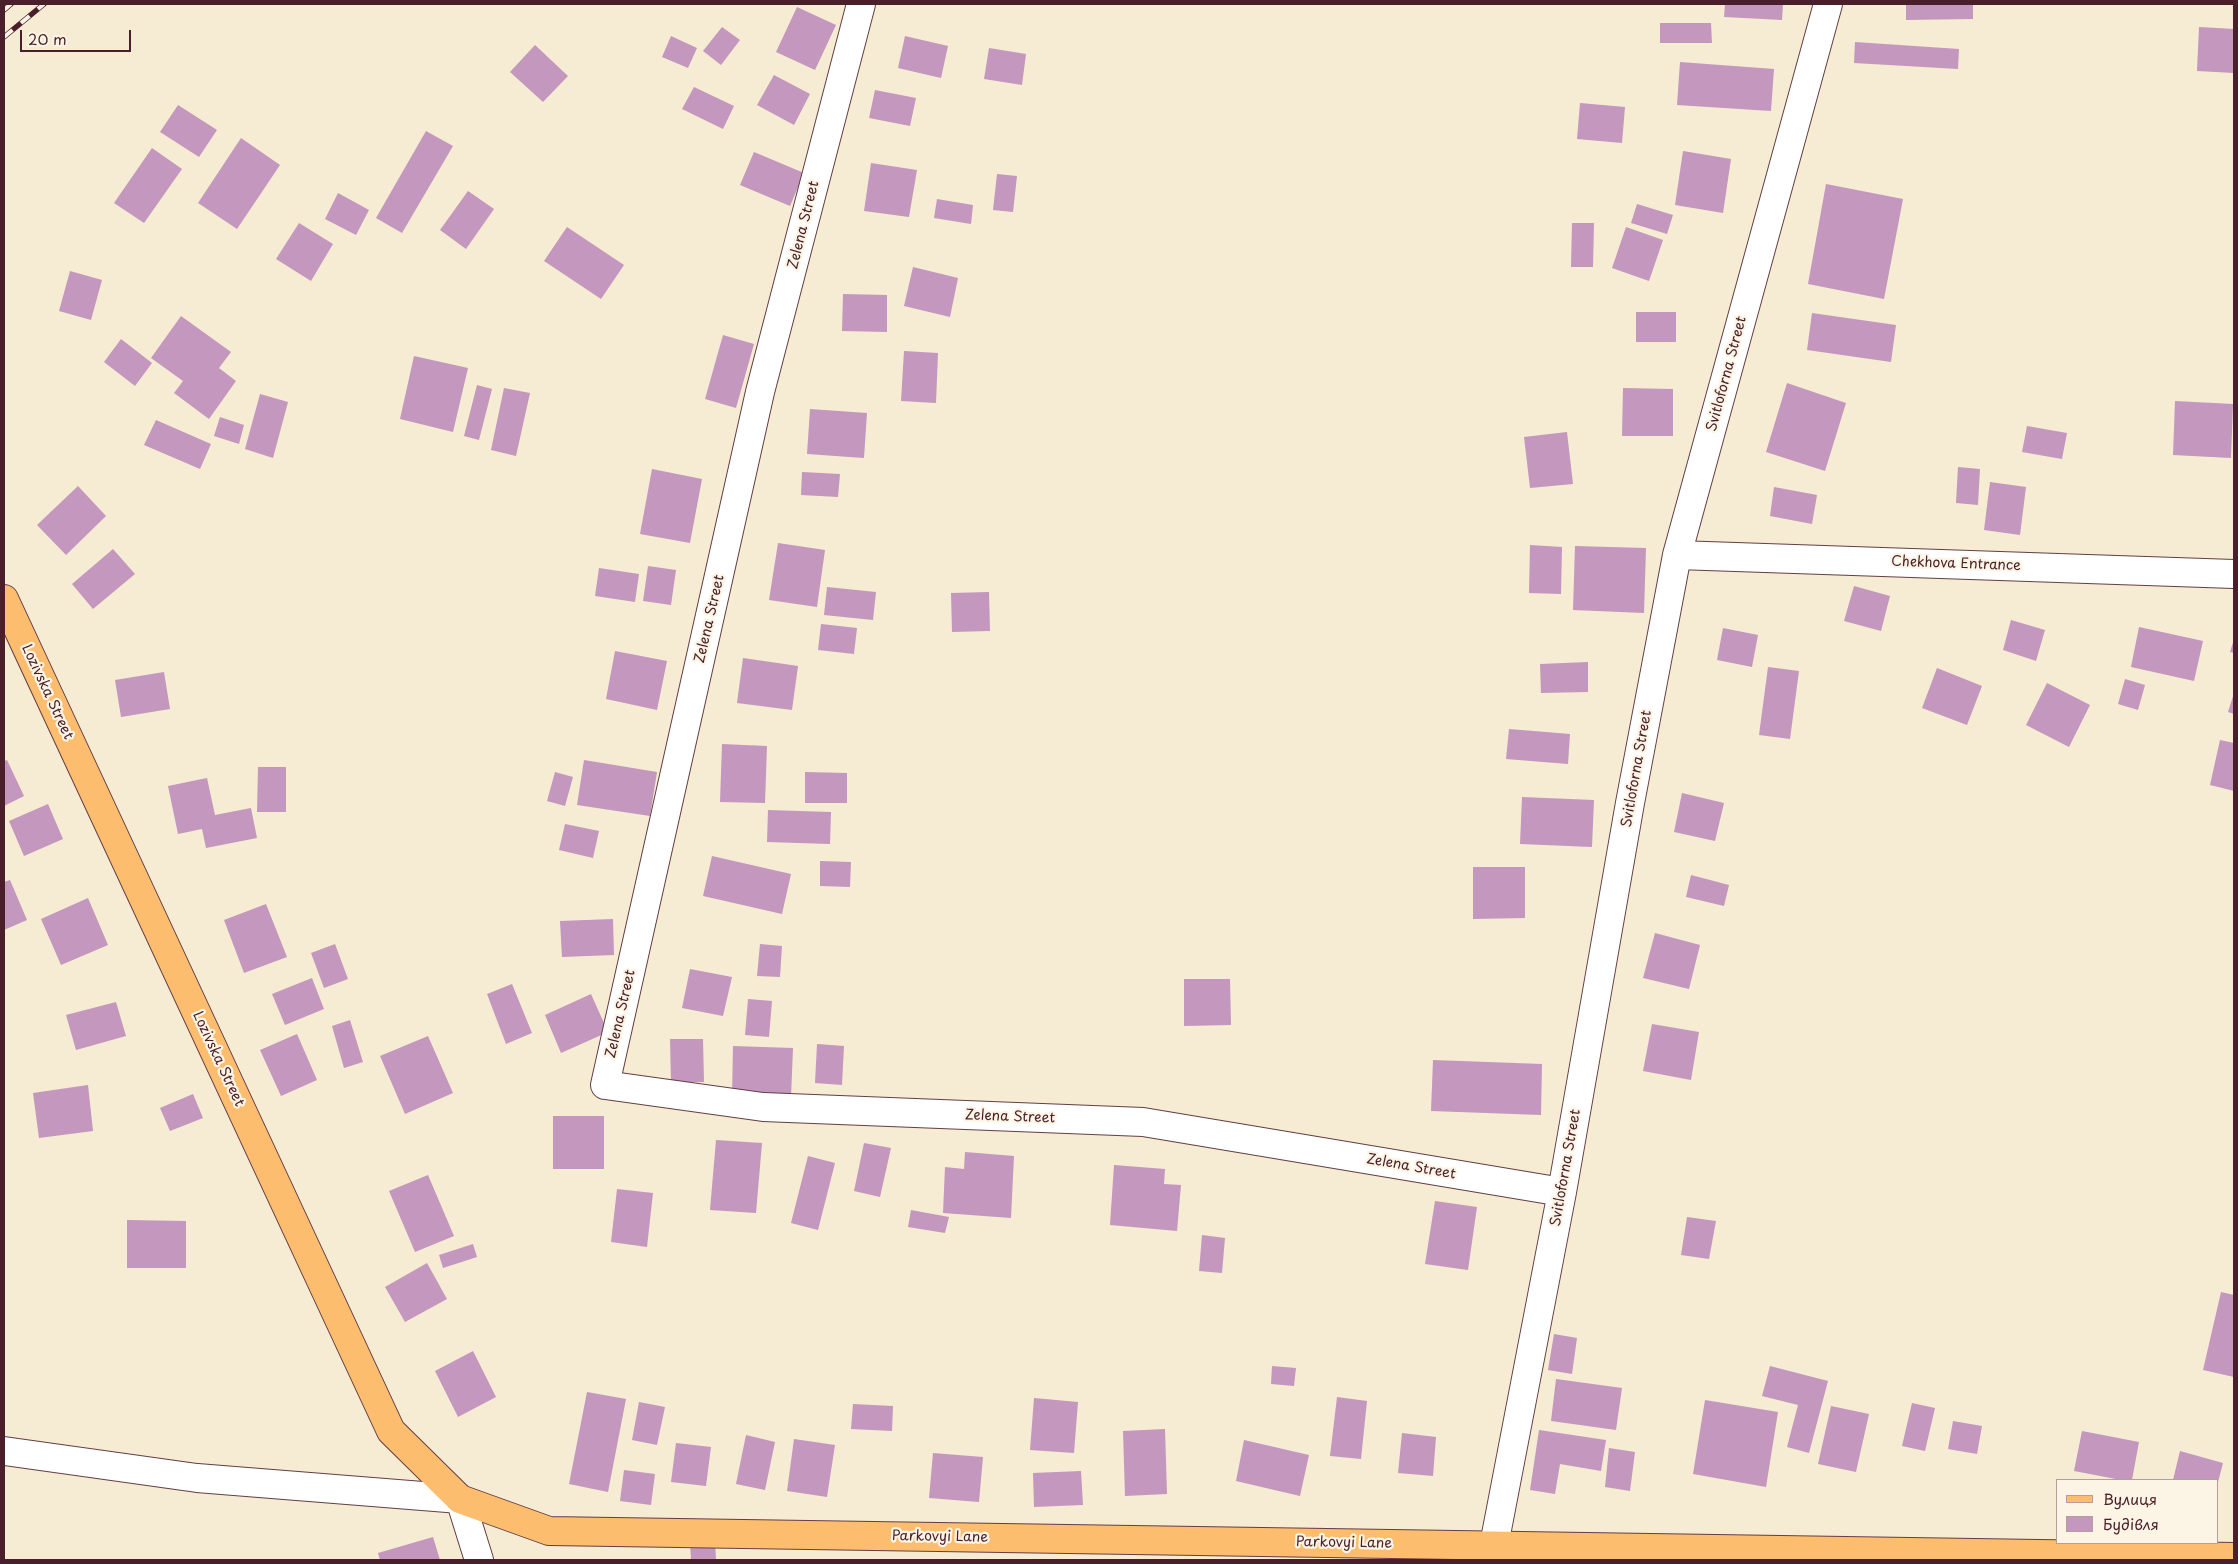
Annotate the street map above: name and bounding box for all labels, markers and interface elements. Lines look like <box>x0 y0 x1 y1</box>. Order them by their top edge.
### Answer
scale bar <box>22 20 134 52</box>
text: 20 m <box>28 27 67 50</box>
street label: Zelena Street <box>785 179 823 271</box>
street label: Svitloforna Street <box>1704 315 1750 433</box>
street label: Chekhova Entrance <box>1891 553 2021 575</box>
street label: Zelena Street <box>692 573 728 665</box>
street label: Lozivska Street <box>18 642 76 742</box>
street label: Svitloforna Street <box>1618 709 1656 829</box>
street label: Zelena Street <box>603 968 639 1060</box>
street label: Lozivska Street <box>189 1009 247 1109</box>
street label: Zelena Street <box>965 1107 1055 1127</box>
street label: Svitloforna Street <box>1547 1108 1585 1228</box>
street label: Zelena Street <box>1365 1151 1457 1183</box>
legend <box>2056 1479 2218 1544</box>
text: Вулиця <box>2103 1487 2157 1510</box>
text: Будівля <box>2103 1512 2159 1535</box>
street label: Parkovyi Lane <box>892 1528 988 1546</box>
street label: Parkovyi Lane <box>1296 1534 1392 1552</box>

